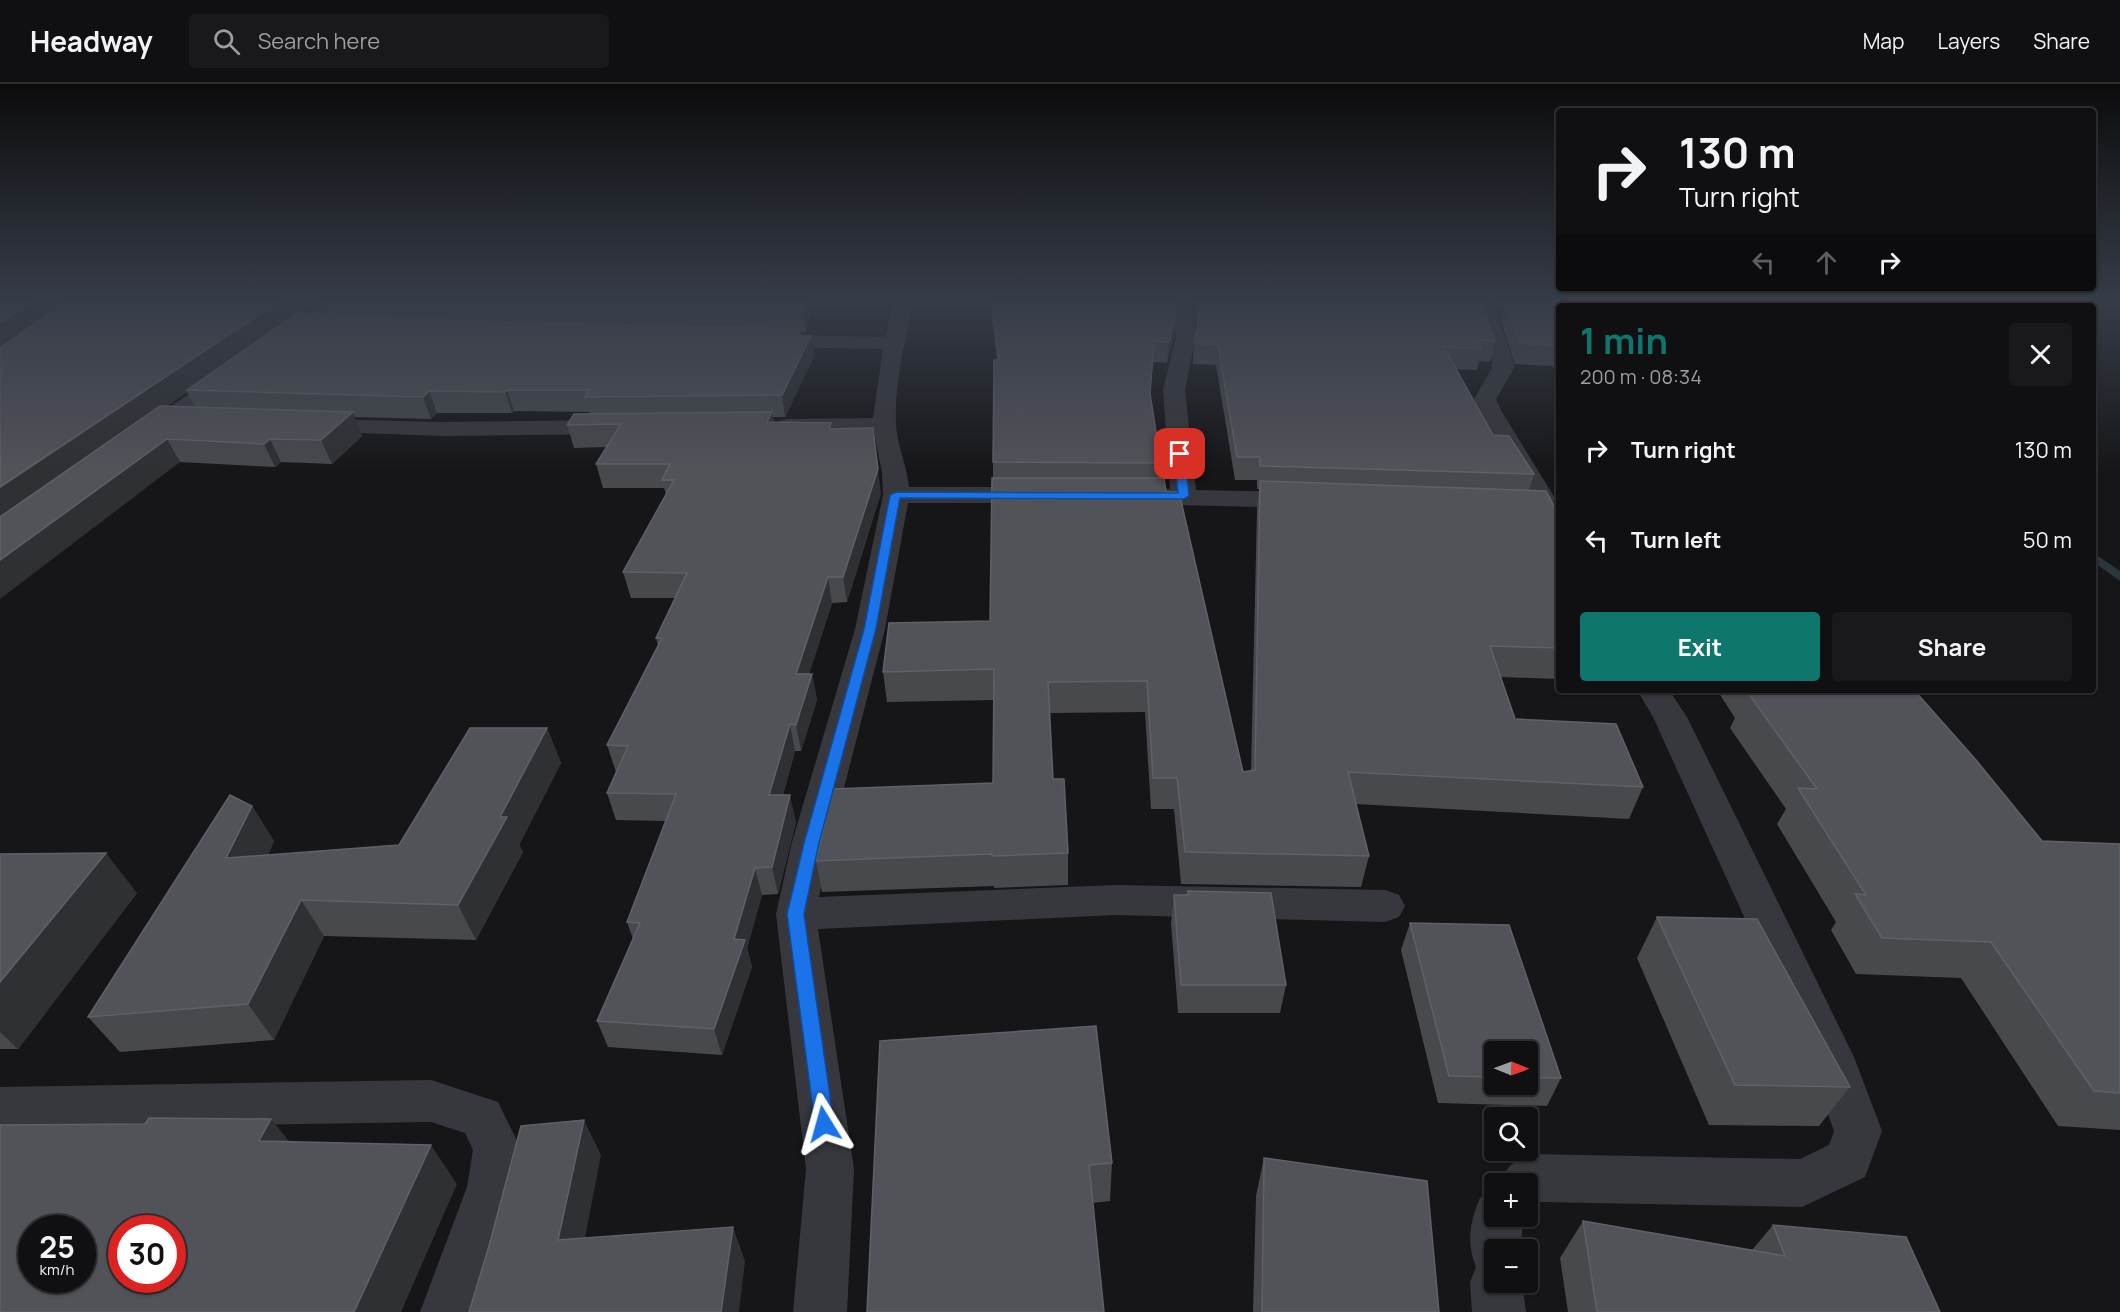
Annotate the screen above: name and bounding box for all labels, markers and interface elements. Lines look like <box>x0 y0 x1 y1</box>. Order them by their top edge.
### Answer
search box <box>189 14 609 68</box>
text: Headway <box>30 22 153 60</box>
icon: search <box>210 25 243 58</box>
text: Search here <box>258 26 380 56</box>
text: Map <box>1863 27 1904 55</box>
text: Layers <box>1937 27 2000 55</box>
text: Share <box>2033 27 2090 55</box>
text: 130 m <box>1679 123 1796 181</box>
icon: right <box>1580 132 1658 210</box>
text: Turn right <box>1679 178 1800 215</box>
icon: left <box>1747 246 1780 279</box>
icon: ahead <box>1810 246 1843 279</box>
icon: right <box>1873 246 1906 279</box>
text: 1 min <box>1580 316 1668 365</box>
button: close <box>2009 323 2072 386</box>
text: 200 m · 08:34 <box>1580 363 1702 390</box>
pin <box>1154 428 1205 479</box>
icon: right <box>1580 434 1613 467</box>
text: Turn right <box>1631 435 1736 465</box>
text: 130 m <box>2015 435 2072 465</box>
icon: arrive <box>1163 437 1196 470</box>
icon: left <box>1580 524 1613 557</box>
text: Turn left <box>1631 525 1721 555</box>
text: 50 m <box>2023 525 2072 555</box>
button: Exit <box>1580 612 1820 681</box>
button: Share <box>1832 612 2072 681</box>
north arrow <box>1484 1041 1538 1095</box>
map controls <box>1484 1041 1538 1293</box>
position arrow <box>792 1092 856 1156</box>
button: search <box>1484 1107 1538 1161</box>
button: + <box>1484 1173 1538 1227</box>
speed limit sign: 30 <box>108 1215 186 1293</box>
text: 25 <box>39 1226 75 1267</box>
button: − <box>1484 1239 1538 1293</box>
text: km/h <box>40 1259 74 1280</box>

